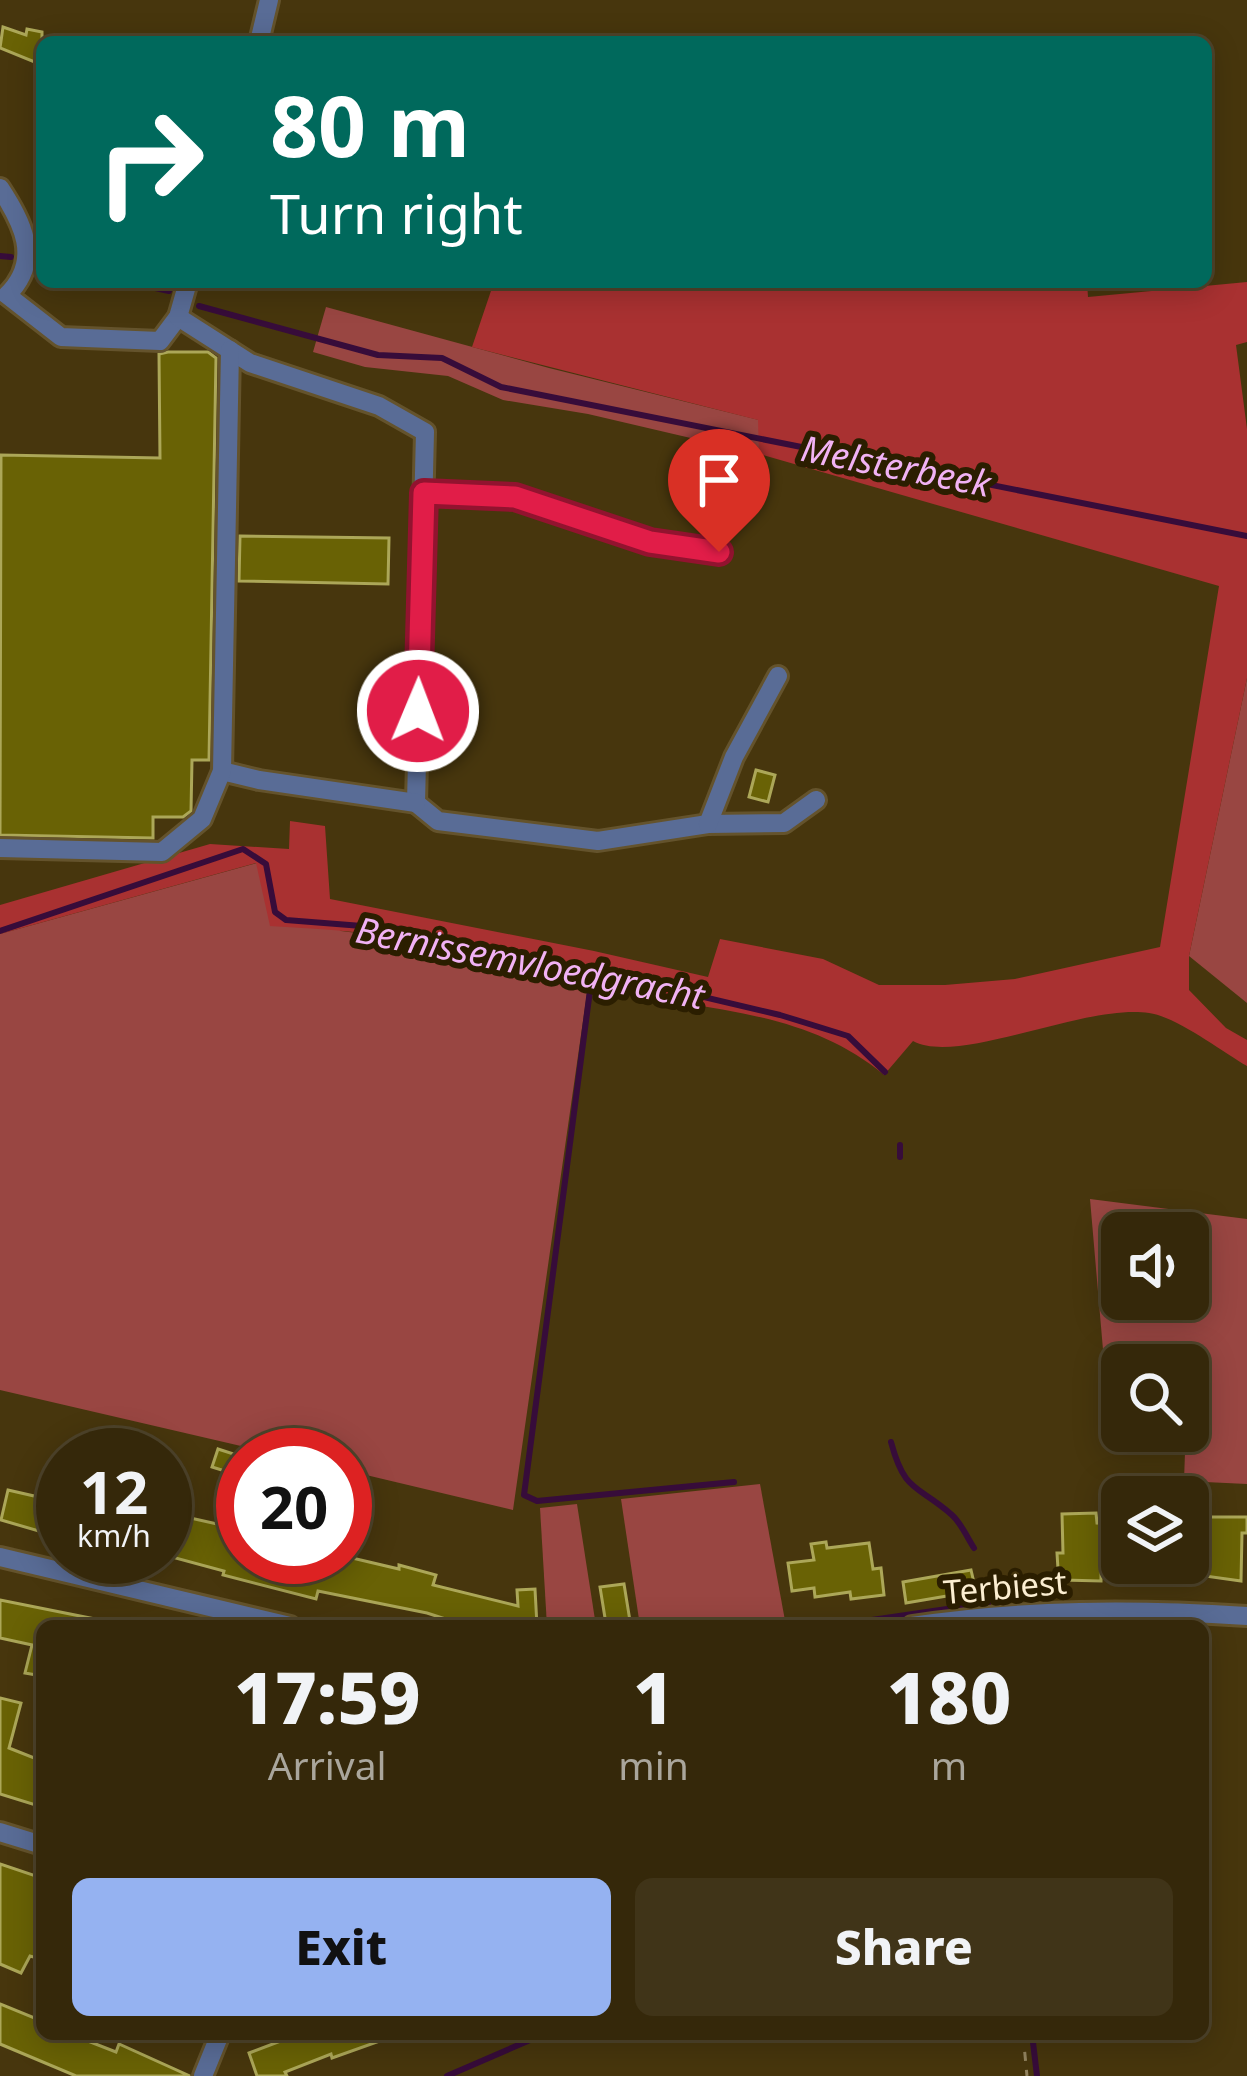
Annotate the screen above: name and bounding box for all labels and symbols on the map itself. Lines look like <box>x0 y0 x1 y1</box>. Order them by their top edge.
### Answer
water label: Melsterbeek <box>797 423 996 508</box>
pin <box>668 429 770 552</box>
position arrow <box>355 648 481 774</box>
water label: Bernissemvloedgracht <box>352 905 710 1021</box>
speed limit sign: 20 <box>216 1428 372 1584</box>
street label: Terbiest <box>942 1559 1068 1614</box>

